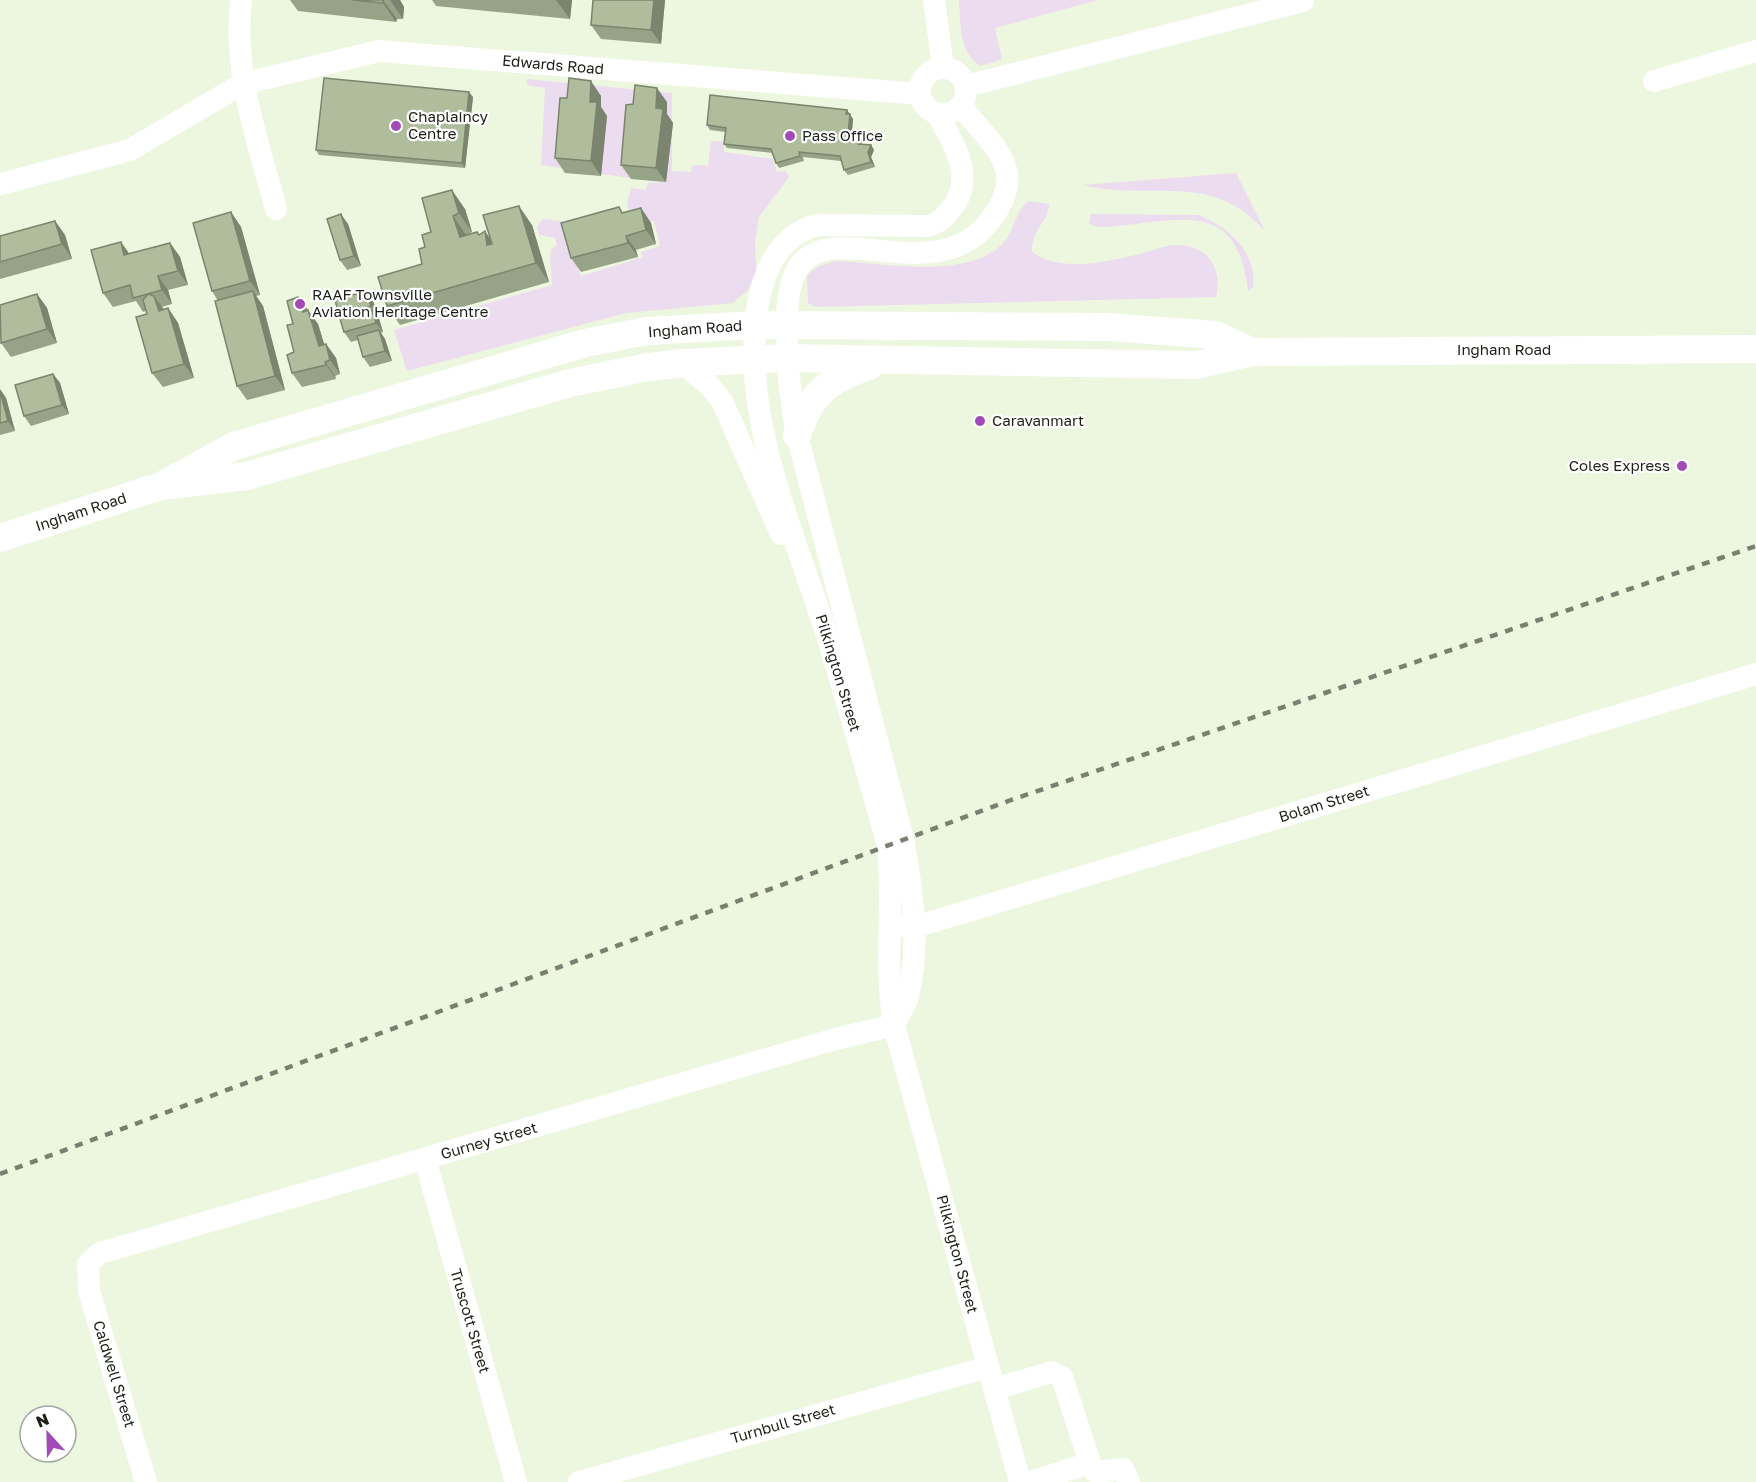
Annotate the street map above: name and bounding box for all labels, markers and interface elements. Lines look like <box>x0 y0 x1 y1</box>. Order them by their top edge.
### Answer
street label: Edwards Road <box>502 51 605 77</box>
place label: Chaplaincy Centre <box>408 107 489 142</box>
marker: Chaplaincy Centre <box>389 119 403 133</box>
place label: Pass Office <box>802 126 883 144</box>
marker: Pass Office <box>783 129 797 143</box>
place label: RAAF Townsville Aviation Heritage Centre <box>312 285 489 320</box>
marker: RAAF Townsville Aviation Heritage Centre <box>293 297 307 311</box>
street label: Ingham Road <box>647 316 743 340</box>
street label: Ingham Road <box>1457 340 1551 358</box>
place label: Caravanmart <box>992 411 1084 429</box>
marker: Caravanmart <box>973 414 987 428</box>
place label: Coles Express <box>1569 456 1670 474</box>
marker: Coles Express <box>1675 459 1689 473</box>
street label: Ingham Road <box>33 488 128 534</box>
street label: Pilkington Street <box>813 612 865 734</box>
street label: Bolam Street <box>1276 781 1371 825</box>
street label: Gurney Street <box>438 1118 539 1162</box>
street label: Pilkington Street <box>933 1193 982 1315</box>
street label: Truscott Street <box>447 1266 494 1375</box>
street label: Caldwell Street <box>90 1318 140 1429</box>
street label: Turnbull Street <box>728 1399 837 1447</box>
north arrow <box>18 1404 78 1464</box>
text: N <box>33 1409 52 1432</box>

